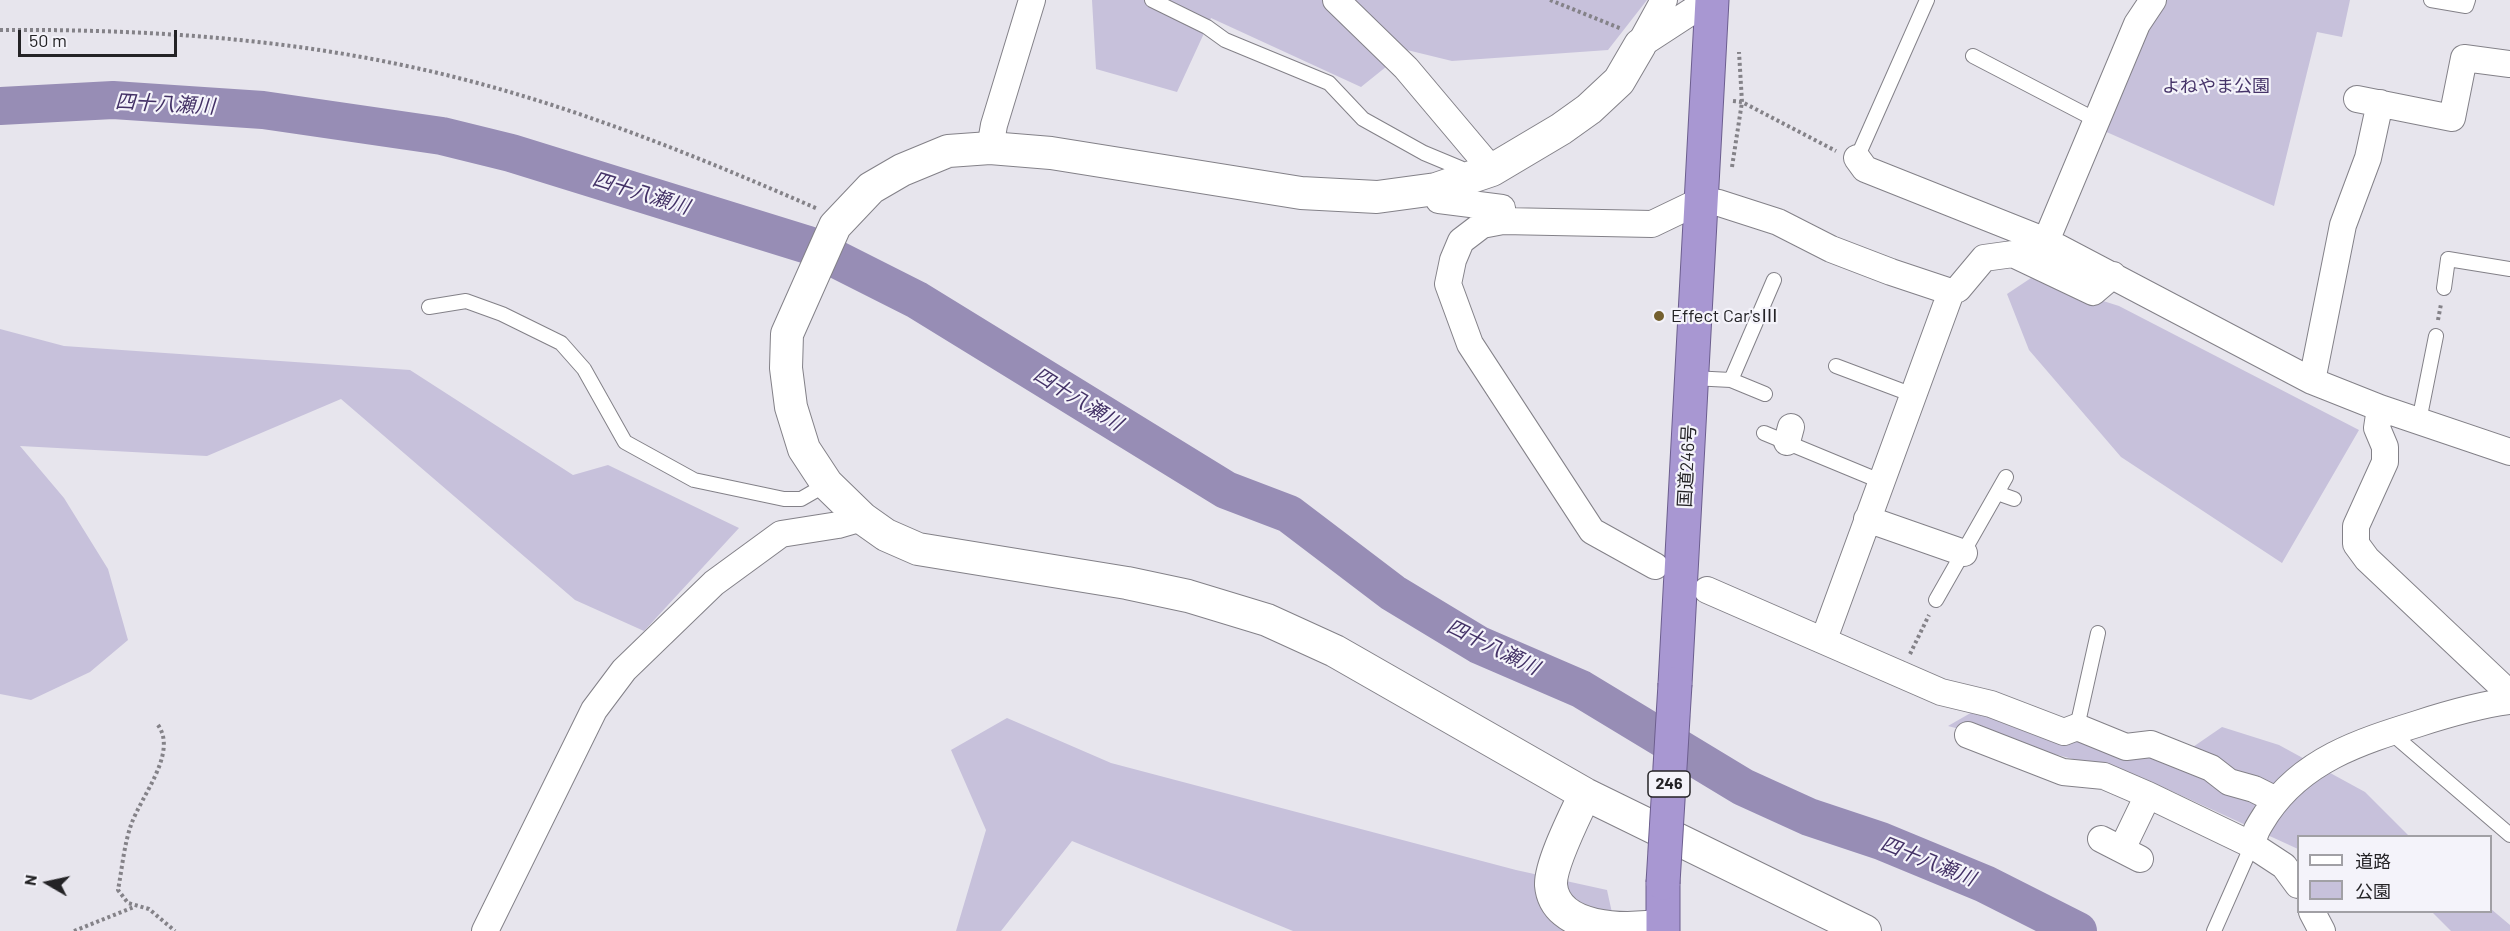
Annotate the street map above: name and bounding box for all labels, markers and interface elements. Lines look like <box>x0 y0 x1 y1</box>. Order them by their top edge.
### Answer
scale bar <box>21 18 180 56</box>
text: 50 m <box>29 29 67 51</box>
park label: よねやま公園 <box>2162 75 2270 97</box>
water label: 四十八瀬川 <box>114 89 216 119</box>
water label: 四十八瀬川 <box>590 167 692 219</box>
place label: Effect Car'sⅢ <box>1671 305 1779 327</box>
marker: Effect Car'sⅢ <box>1652 309 1666 323</box>
water label: 四十八瀬川 <box>1029 362 1127 436</box>
street label: 国道246号 <box>1674 424 1700 508</box>
water label: 四十八瀬川 <box>1443 614 1543 680</box>
road number: 246 <box>1648 771 1690 797</box>
water label: 四十八瀬川 <box>1877 831 1979 891</box>
legend <box>2297 835 2492 913</box>
text: 道路 <box>2355 850 2391 872</box>
north arrow <box>18 853 78 913</box>
text: N <box>20 873 40 887</box>
text: 公園 <box>2355 880 2391 902</box>

